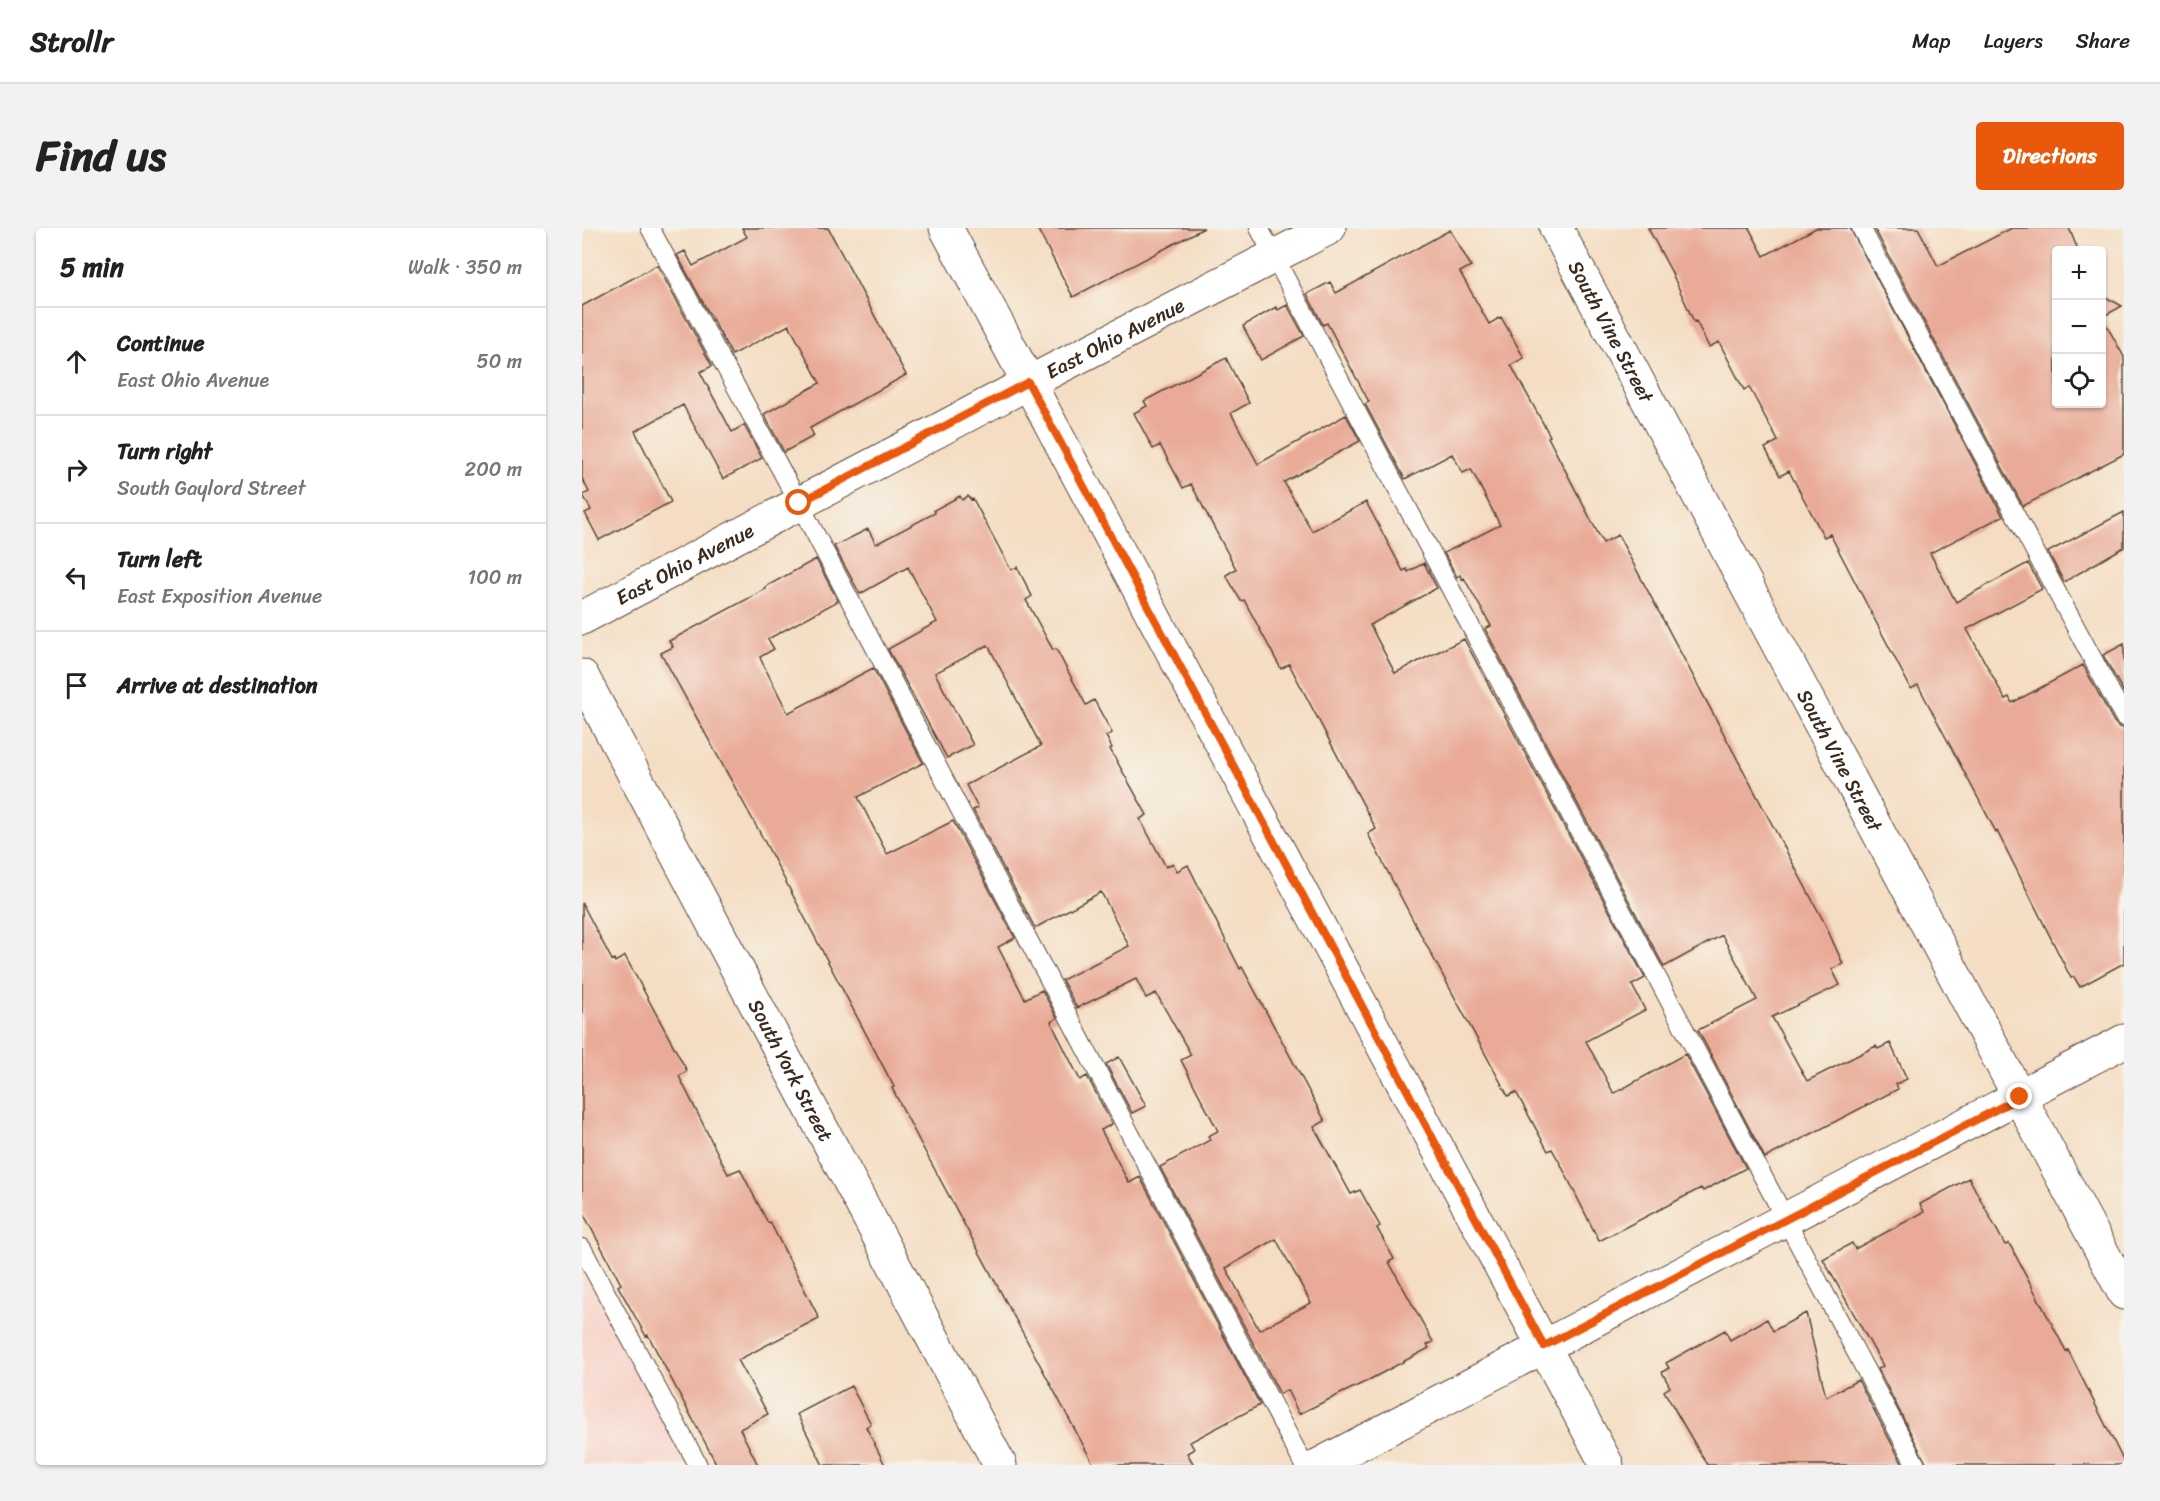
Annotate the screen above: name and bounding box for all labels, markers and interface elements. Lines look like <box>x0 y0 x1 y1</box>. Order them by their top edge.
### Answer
text: Strollr <box>30 17 113 66</box>
text: Map <box>1912 22 1951 60</box>
text: Layers <box>1984 22 2043 60</box>
text: Share <box>2076 22 2130 60</box>
text: Find us <box>36 119 166 193</box>
button: Directions <box>1976 122 2124 190</box>
text: 5 min <box>60 244 124 290</box>
map controls <box>2052 246 2106 408</box>
button: + <box>2052 246 2106 300</box>
text: Walk · 350 m <box>408 250 522 285</box>
street label: South Vine Street <box>1559 254 1664 410</box>
street label: East Ohio Avenue <box>1039 288 1191 389</box>
button: − <box>2052 300 2106 354</box>
text: Continue <box>117 324 205 363</box>
text: 50 m <box>477 344 522 379</box>
icon: ahead <box>60 345 93 378</box>
button: locate <box>2052 354 2106 408</box>
text: East Ohio Avenue <box>117 363 269 398</box>
text: Turn right <box>117 432 212 471</box>
text: 200 m <box>465 452 522 487</box>
icon: right <box>60 453 93 486</box>
text: South Gaylord Street <box>117 471 306 506</box>
route start <box>785 489 811 515</box>
street label: East Ohio Avenue <box>609 513 760 615</box>
text: Turn left <box>117 540 202 579</box>
text: 100 m <box>468 560 522 595</box>
icon: left <box>60 561 93 594</box>
text: East Exposition Avenue <box>117 579 322 614</box>
text: Arrive at destination <box>117 666 318 705</box>
icon: arrive <box>60 669 93 702</box>
street label: South Vine Street <box>1787 682 1893 839</box>
street label: South York Street <box>738 992 843 1148</box>
route end <box>2006 1083 2032 1109</box>

